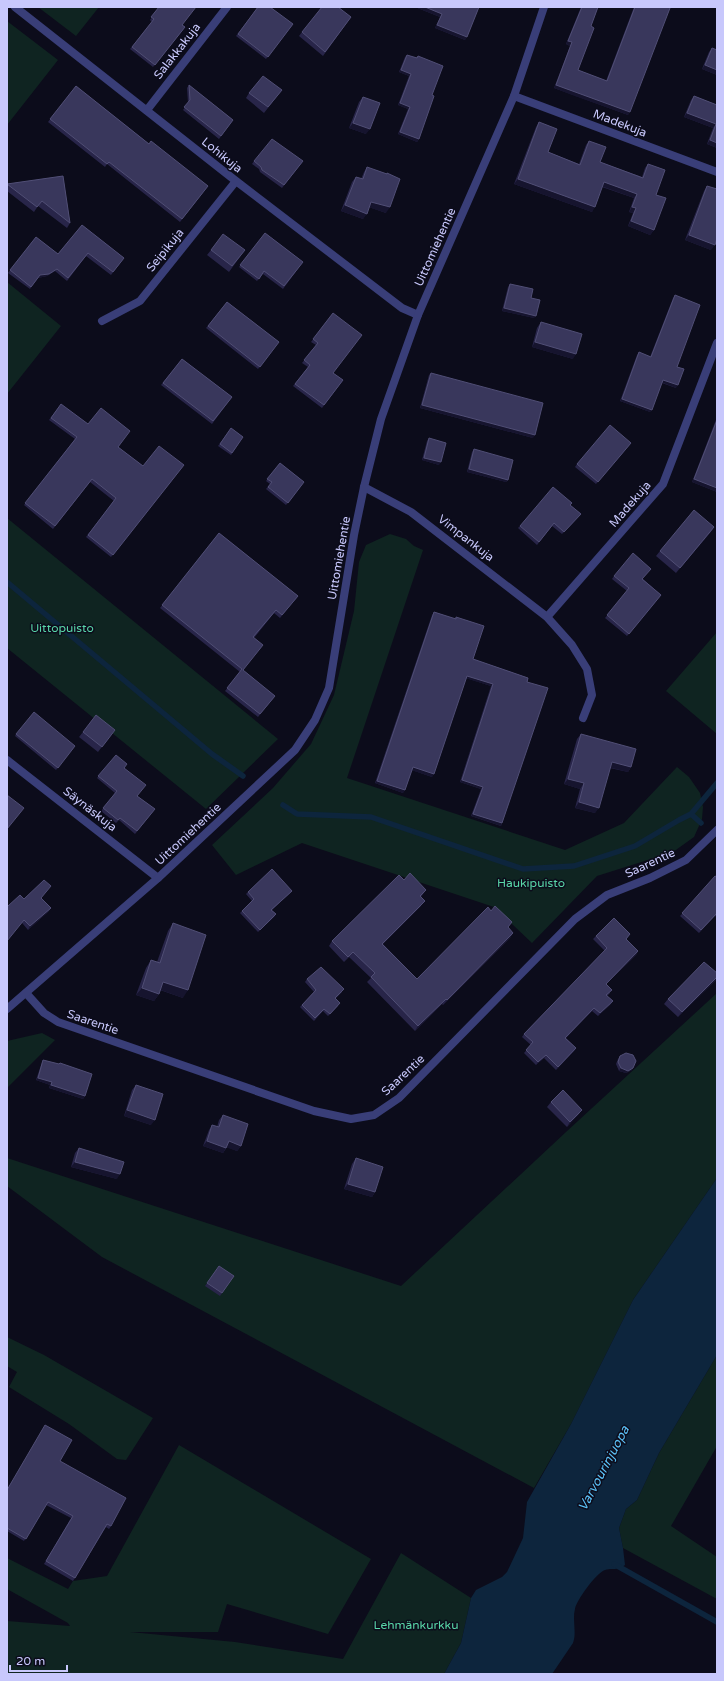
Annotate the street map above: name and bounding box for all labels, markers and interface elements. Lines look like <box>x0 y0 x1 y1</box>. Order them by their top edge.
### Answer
street label: Salakkakuja <box>151 20 203 82</box>
street label: Madekuja <box>591 106 649 140</box>
street label: Lohikuja <box>199 134 245 176</box>
street label: Uittomiehentie <box>411 205 459 289</box>
street label: Seipikuja <box>143 226 187 274</box>
street label: Madekuja <box>606 478 654 530</box>
street label: Vimpankuja <box>435 512 497 564</box>
street label: Uittomiehentie <box>325 515 353 601</box>
park label: Uittopuisto <box>30 621 94 635</box>
street label: Säynäskuja <box>60 784 120 834</box>
street label: Uittomiehentie <box>152 800 224 868</box>
street label: Saarentie <box>623 845 677 881</box>
park label: Haukipuisto <box>497 876 565 890</box>
street label: Saarentie <box>65 1007 121 1037</box>
street label: Saarentie <box>379 1051 428 1098</box>
water label: Varvourinjuopa <box>575 1423 633 1514</box>
park label: Lehmänkurkku <box>374 1618 458 1632</box>
scale bar <box>10 1647 67 1673</box>
text: 20 m <box>16 1654 45 1668</box>

